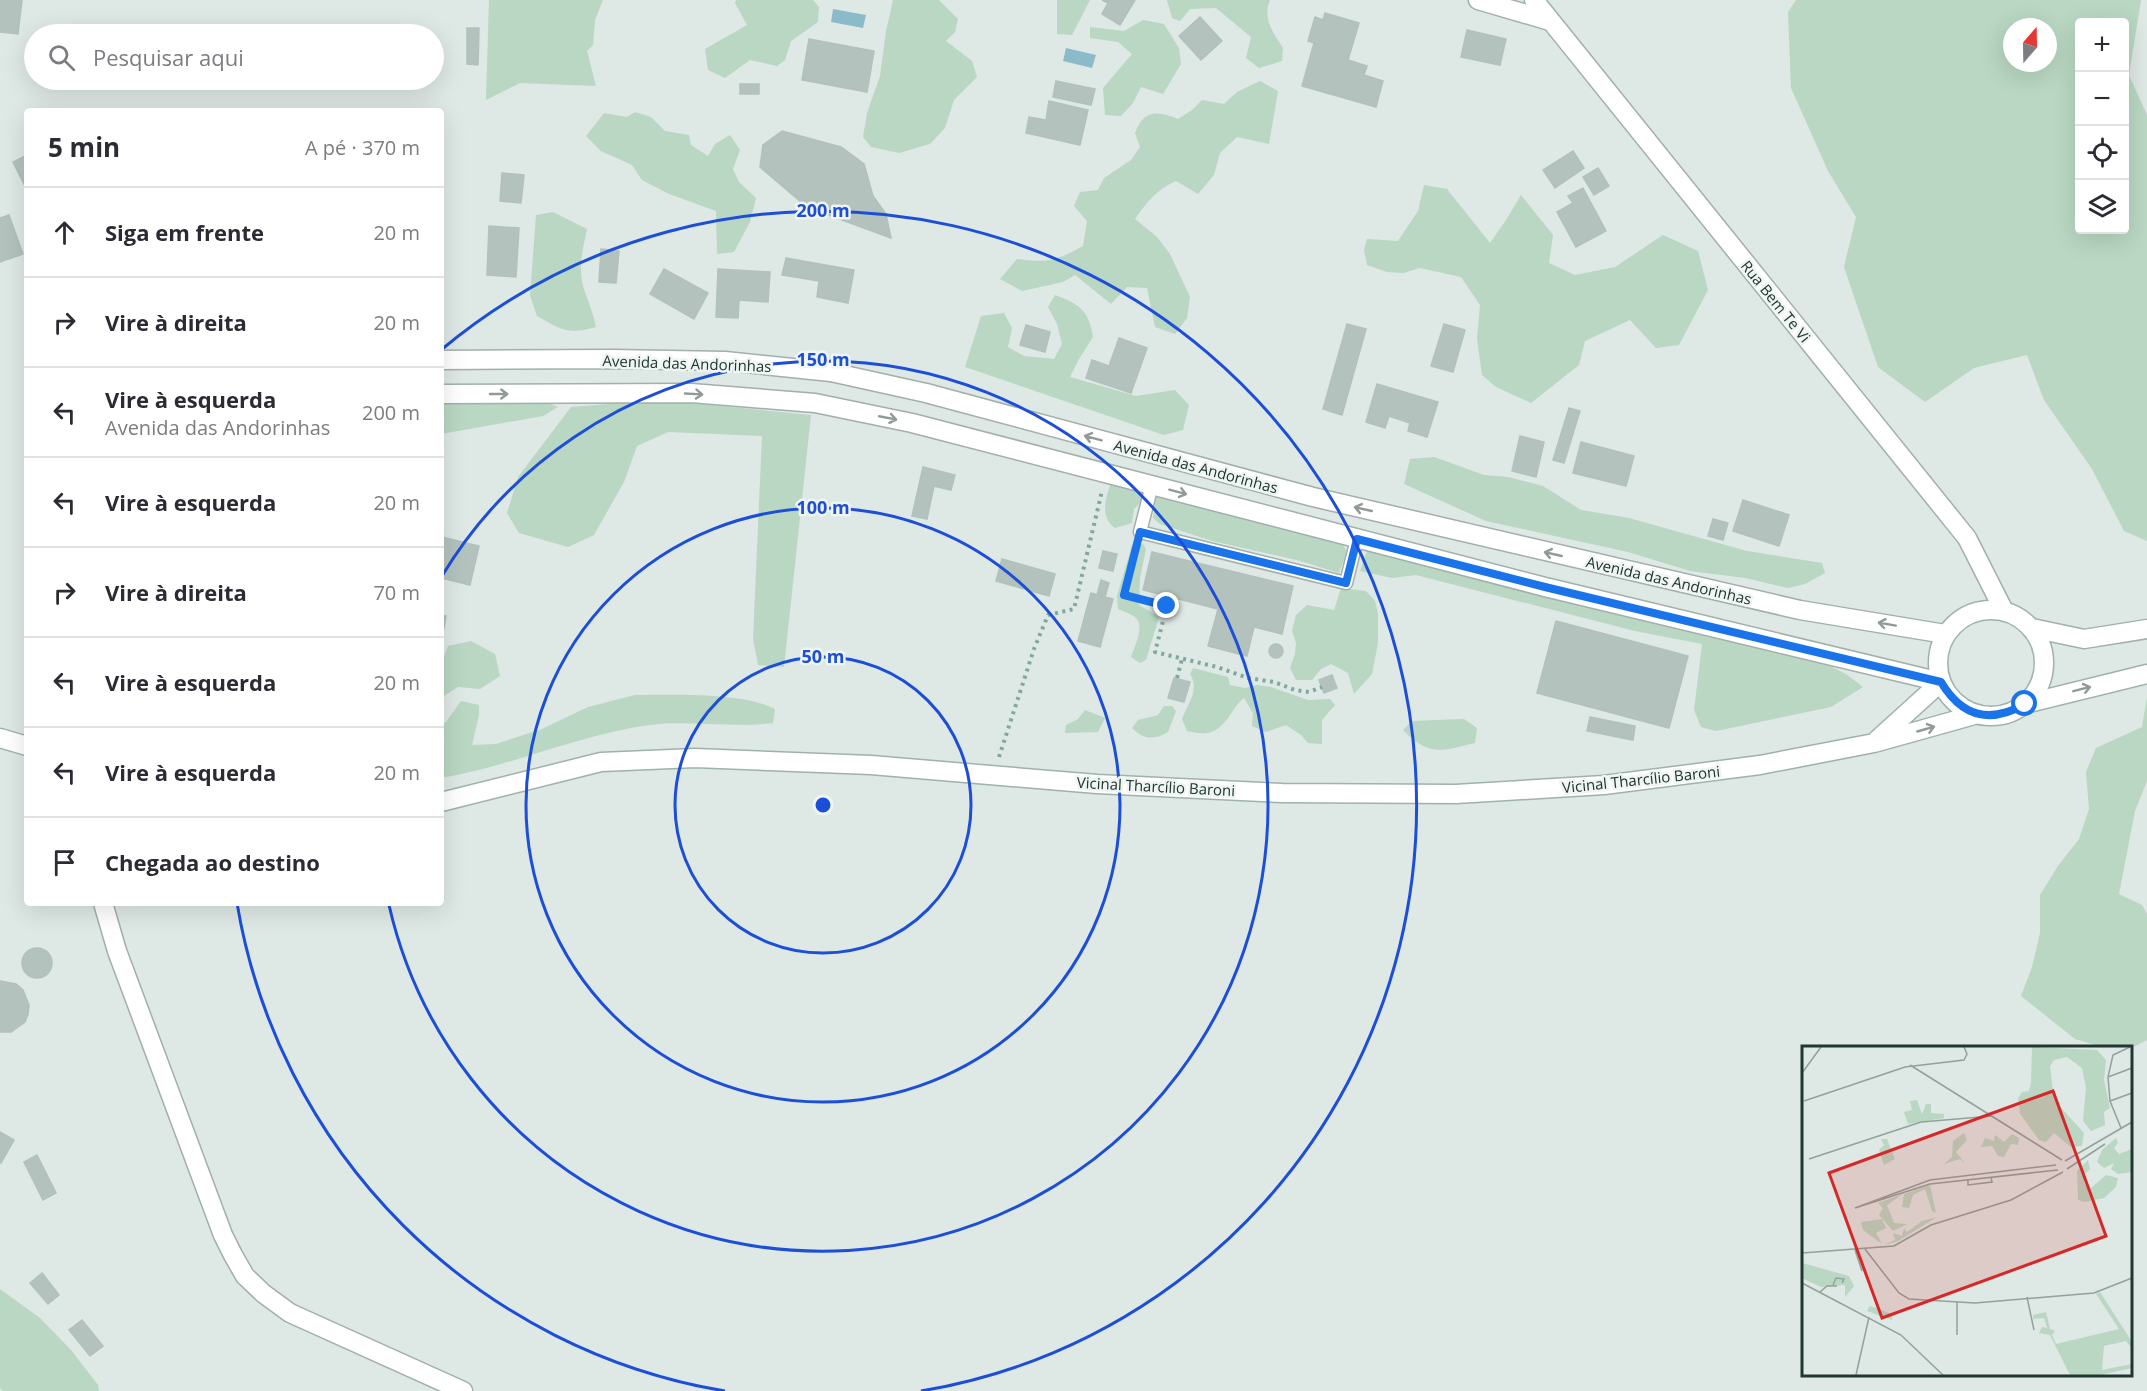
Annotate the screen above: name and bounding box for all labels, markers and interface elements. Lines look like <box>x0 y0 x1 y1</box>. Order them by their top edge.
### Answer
north arrow <box>2003 18 2057 72</box>
map controls <box>2075 18 2129 234</box>
button: + <box>2075 18 2129 72</box>
search box <box>24 24 444 90</box>
icon: search <box>45 41 78 74</box>
text: Pesquisar aqui <box>93 42 244 72</box>
button: − <box>2075 72 2129 126</box>
button: locate <box>2075 126 2129 180</box>
text: 5 min <box>48 129 120 165</box>
text: A pé · 370 m <box>305 134 420 161</box>
button: layers <box>2075 180 2129 234</box>
text: 200 m <box>796 198 850 222</box>
icon: ahead <box>48 216 81 249</box>
text: Siga em frente <box>105 217 264 247</box>
text: 20 m <box>373 219 420 246</box>
street label: Rua Bem Te Vi <box>1737 256 1815 346</box>
icon: right <box>48 306 81 339</box>
text: Vire à direita <box>105 307 247 337</box>
text: 20 m <box>373 309 420 336</box>
text: 150 m <box>796 347 850 371</box>
street label: Avenida das Andorinhas <box>602 350 772 376</box>
text: Vire à esquerda <box>105 384 276 414</box>
one-way arrow <box>489 388 509 400</box>
one-way arrow <box>684 389 704 400</box>
icon: left <box>48 396 81 429</box>
text: 200 m <box>362 399 420 426</box>
one-way arrow <box>877 413 897 424</box>
text: Avenida das Andorinhas <box>105 414 330 441</box>
one-way arrow <box>1084 432 1103 443</box>
street label: Avenida das Andorinhas <box>1112 434 1280 498</box>
icon: left <box>48 486 81 519</box>
text: Vire à esquerda <box>105 487 276 517</box>
one-way arrow <box>1168 487 1187 499</box>
text: 20 m <box>373 489 420 516</box>
text: 100 m <box>796 495 850 519</box>
one-way arrow <box>1354 503 1373 515</box>
one-way arrow <box>1544 547 1563 559</box>
street label: Avenida das Andorinhas <box>1584 551 1754 609</box>
icon: right <box>48 576 81 609</box>
text: Vire à direita <box>105 577 247 607</box>
text: 70 m <box>373 579 420 606</box>
route end <box>1153 592 1179 618</box>
one-way arrow <box>1878 619 1898 630</box>
text: 50 m <box>802 644 844 668</box>
icon: left <box>48 666 81 699</box>
text: Vire à esquerda <box>105 667 276 697</box>
text: 20 m <box>373 669 420 696</box>
one-way arrow <box>2072 683 2091 695</box>
route start <box>2011 690 2037 716</box>
one-way arrow <box>1916 723 1935 734</box>
icon: left <box>48 756 81 789</box>
text: Vire à esquerda <box>105 757 276 787</box>
text: 20 m <box>373 759 420 786</box>
street label: Vicinal Tharcílio Baroni <box>1561 761 1721 797</box>
street label: Vicinal Tharcílio Baroni <box>1076 772 1236 800</box>
centre of rings <box>813 795 833 815</box>
icon: arrive <box>48 846 81 879</box>
text: Chegada ao destino <box>105 847 320 877</box>
inset map <box>1802 1046 2132 1376</box>

